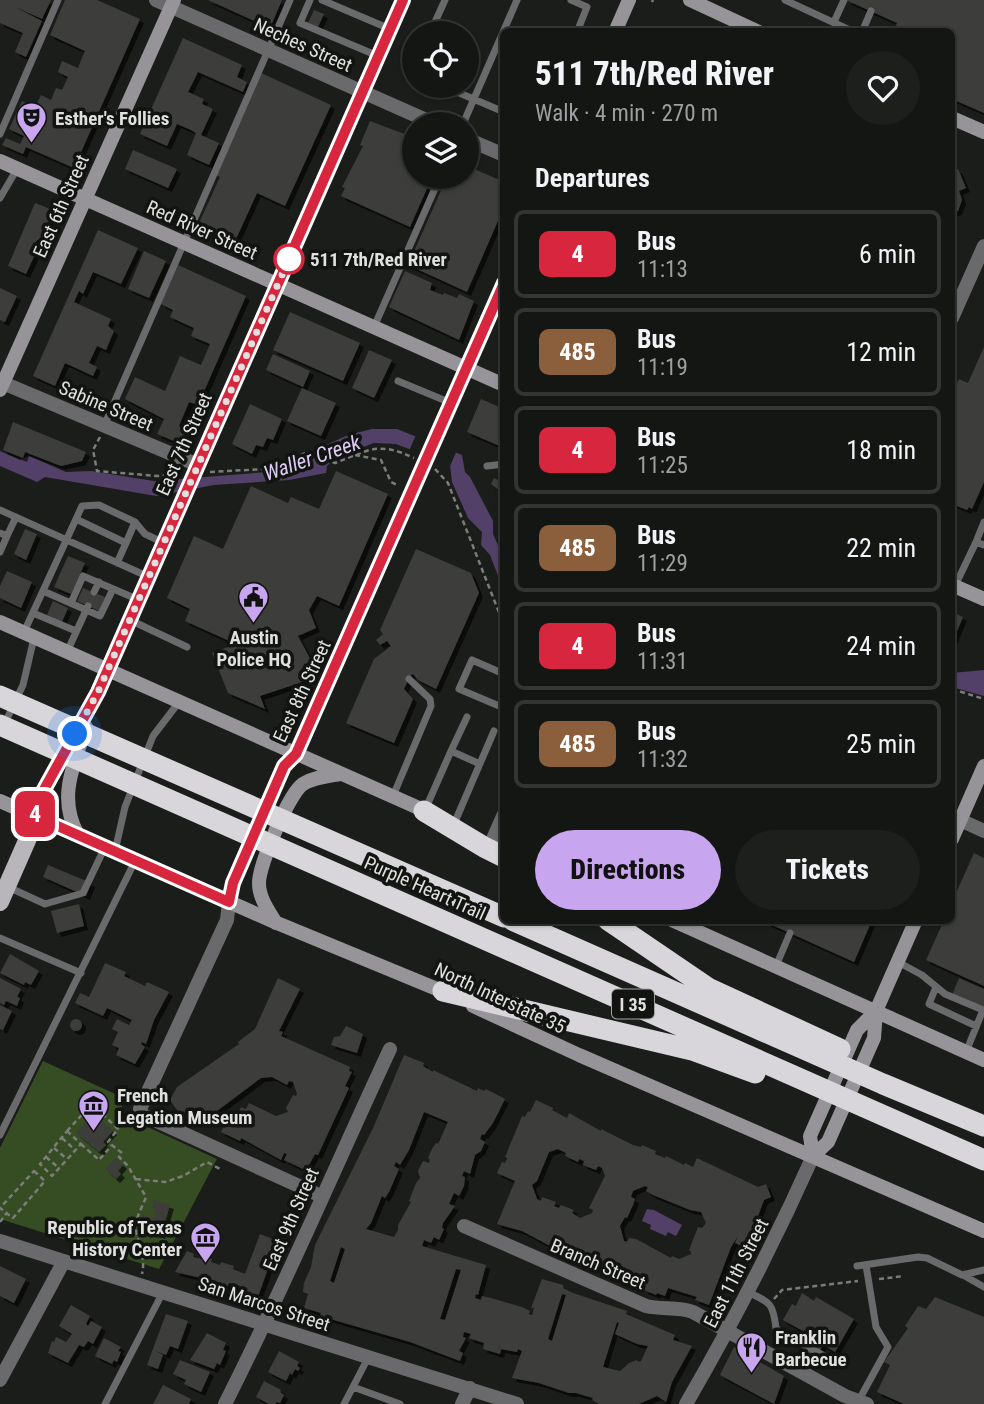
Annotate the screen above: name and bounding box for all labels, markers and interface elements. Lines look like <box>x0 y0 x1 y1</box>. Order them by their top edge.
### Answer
street label: Neches Street <box>250 13 356 77</box>
map controls <box>402 21 479 189</box>
button: locate <box>402 21 479 98</box>
button: heart <box>846 51 920 125</box>
text: 511 7th/Red River <box>535 54 774 93</box>
text: Walk · 4 min · 270 m <box>535 100 718 127</box>
theatre icon: Esther's Follies <box>15 101 49 145</box>
place label: Esther's Follies <box>55 107 169 130</box>
button: layers <box>402 112 479 189</box>
street label: East 6th Street <box>28 151 94 261</box>
text: Departures <box>535 163 650 193</box>
street label: Red River Street <box>143 195 261 265</box>
text: Bus <box>637 226 676 256</box>
text: 6 min <box>859 239 916 269</box>
text: 4 <box>571 240 584 268</box>
marker: 511 7th/Red River <box>274 244 304 274</box>
place label: 511 7th/Red River <box>310 248 447 271</box>
text: 11:13 <box>637 256 688 283</box>
text: Bus <box>637 324 676 354</box>
text: 12 min <box>846 337 916 367</box>
text: 485 <box>559 338 596 366</box>
text: 11:19 <box>637 354 688 381</box>
street label: Sabine Street <box>56 376 156 436</box>
street label: East 7th Street <box>151 389 217 499</box>
text: Bus <box>637 422 676 452</box>
water label: Waller Creek <box>261 430 364 486</box>
text: 18 min <box>846 435 916 465</box>
text: 4 <box>571 436 584 464</box>
text: 11:25 <box>637 452 688 479</box>
text: Bus <box>637 520 676 550</box>
text: 22 min <box>846 533 916 563</box>
text: 485 <box>559 534 596 562</box>
text: 11:29 <box>637 550 688 577</box>
public building icon: Austin Police HQ <box>237 581 271 625</box>
text: Bus <box>637 618 676 648</box>
place label: Austin Police HQ <box>216 626 292 671</box>
text: 24 min <box>846 631 916 661</box>
text: 4 <box>571 632 584 660</box>
street label: East 8th Street <box>268 636 336 746</box>
text: 11:31 <box>637 648 688 675</box>
your location <box>57 716 92 751</box>
text: Bus <box>637 716 676 746</box>
text: 25 min <box>846 729 916 759</box>
text: 485 <box>559 730 596 758</box>
text: 11:32 <box>637 746 688 773</box>
line badge: 4 <box>12 791 58 837</box>
text: 4 <box>29 800 41 828</box>
button: Directions <box>535 830 721 910</box>
button: Tickets <box>735 830 920 910</box>
street label: Purple Heart Trail <box>361 851 489 925</box>
street label: North Interstate 35 <box>431 958 569 1038</box>
road number: I 35 <box>612 989 654 1018</box>
place label: French Legation Museum <box>117 1084 252 1129</box>
museum icon: French Legation Museum <box>77 1089 111 1133</box>
street label: East 9th Street <box>258 1164 324 1274</box>
street label: East 11th Street <box>699 1214 773 1332</box>
place label: Republic of Texas History Center <box>47 1216 182 1261</box>
museum icon: Republic of Texas History Center <box>188 1221 222 1265</box>
street label: Branch Street <box>547 1234 649 1294</box>
street label: San Marcos Street <box>195 1272 333 1336</box>
place label: Franklin Barbecue <box>775 1326 847 1371</box>
restaurant icon: Franklin Barbecue <box>735 1331 769 1375</box>

